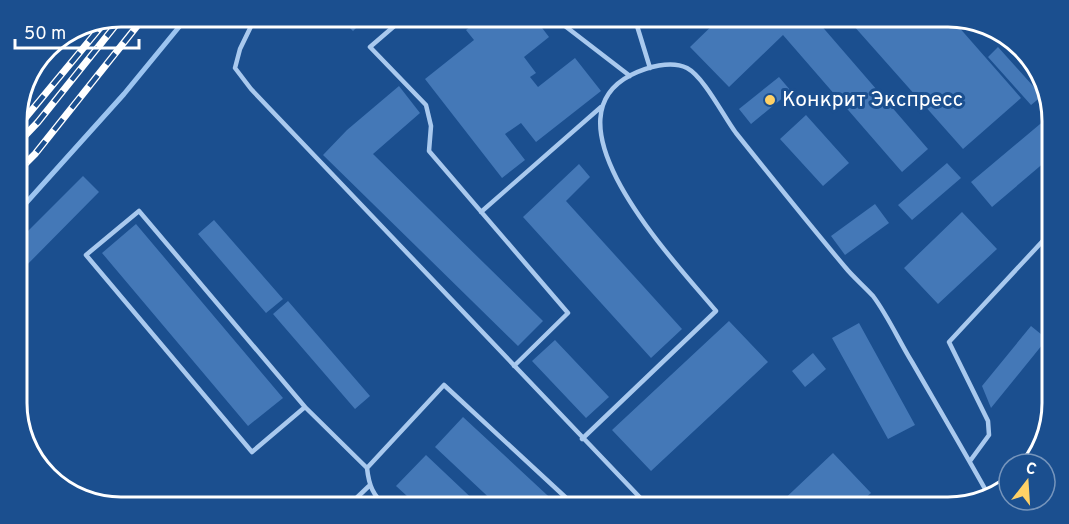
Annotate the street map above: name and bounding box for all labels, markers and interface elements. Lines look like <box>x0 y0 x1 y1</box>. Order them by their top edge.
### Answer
scale bar <box>15 12 140 50</box>
text: 50 m <box>24 23 66 46</box>
place label: Конкрит Экспресс <box>782 87 963 114</box>
marker: Конкрит Экспресс <box>763 93 777 107</box>
north arrow <box>997 452 1057 512</box>
text: С <box>1023 459 1039 481</box>

